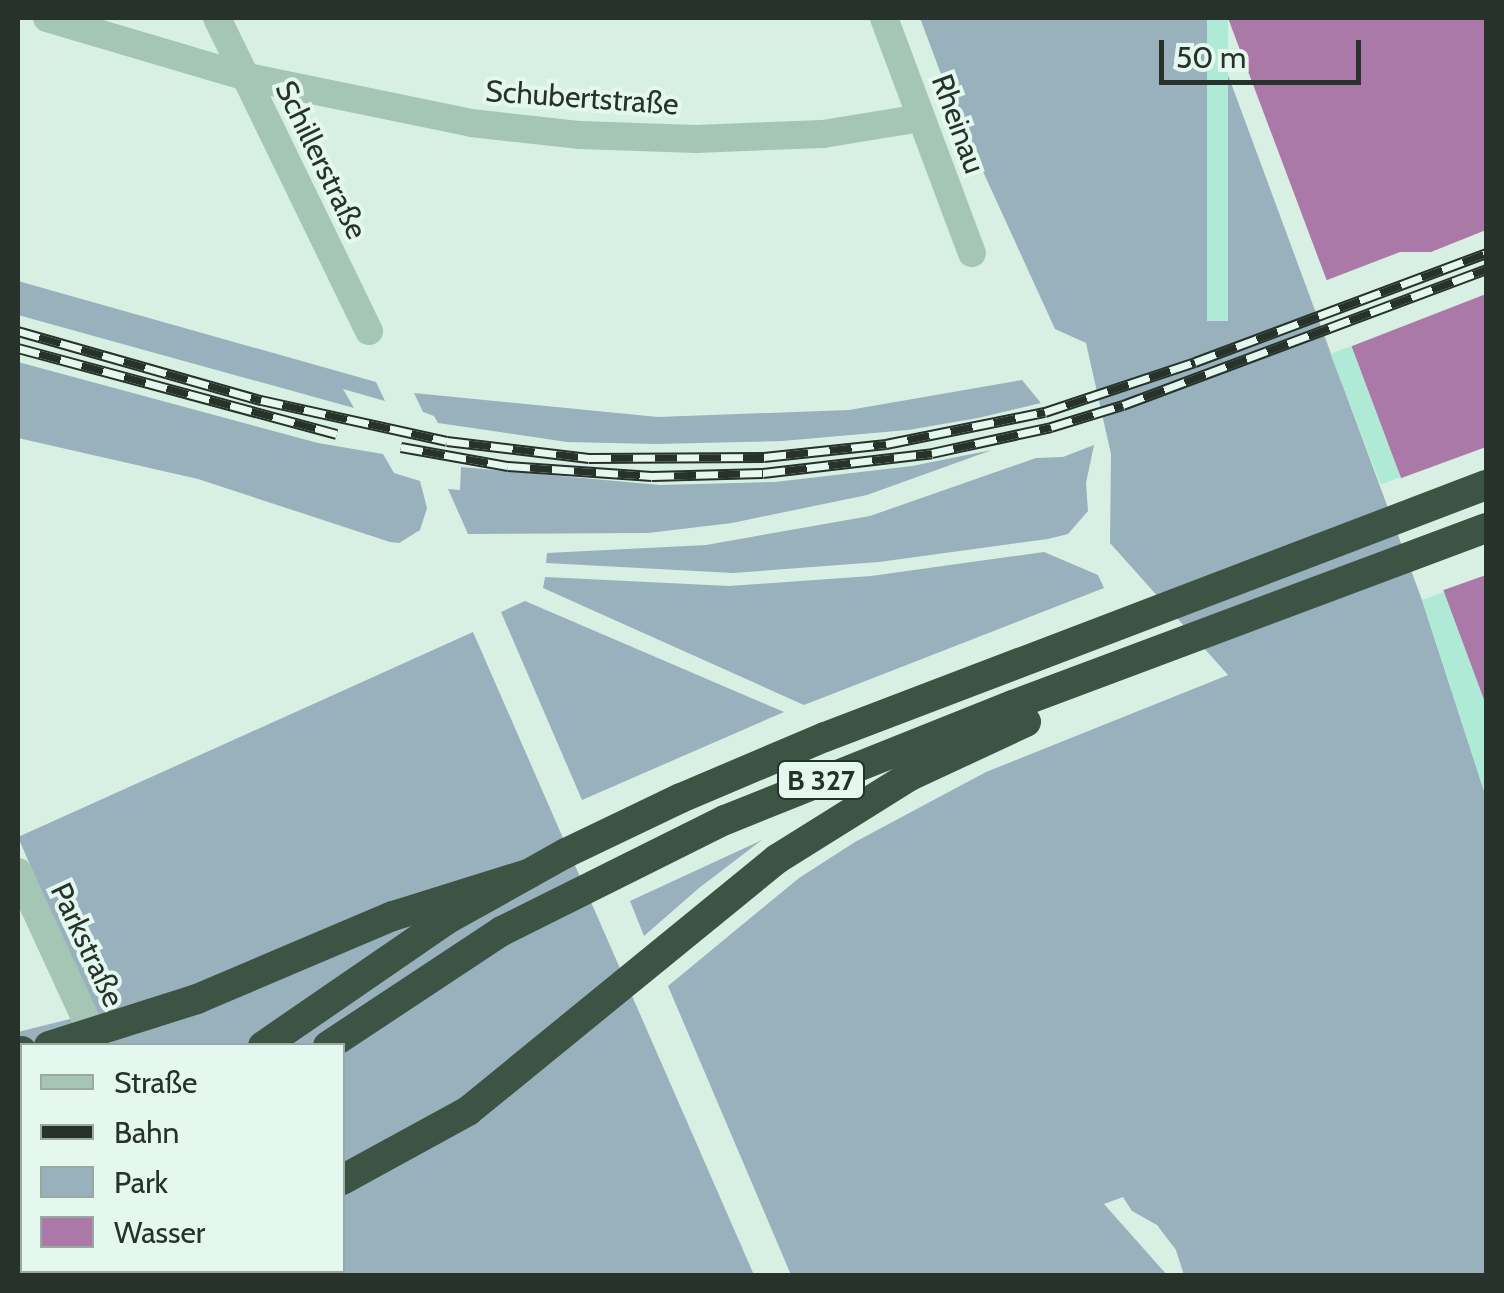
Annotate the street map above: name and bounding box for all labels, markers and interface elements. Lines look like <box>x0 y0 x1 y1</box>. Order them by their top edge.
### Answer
scale bar <box>1164 20 1366 82</box>
text: 50 m <box>1176 39 1246 76</box>
street label: Rheinau <box>924 70 992 178</box>
street label: Schubertstraße <box>484 73 680 123</box>
street label: Schillerstraße <box>267 75 375 245</box>
road number: B 327 <box>776 757 866 803</box>
street label: Parkstraße <box>43 877 131 1013</box>
legend <box>20 1043 345 1273</box>
text: Straße <box>114 1064 197 1101</box>
text: Bahn <box>114 1114 179 1151</box>
text: Park <box>114 1164 168 1201</box>
text: Wasser <box>114 1214 205 1251</box>

